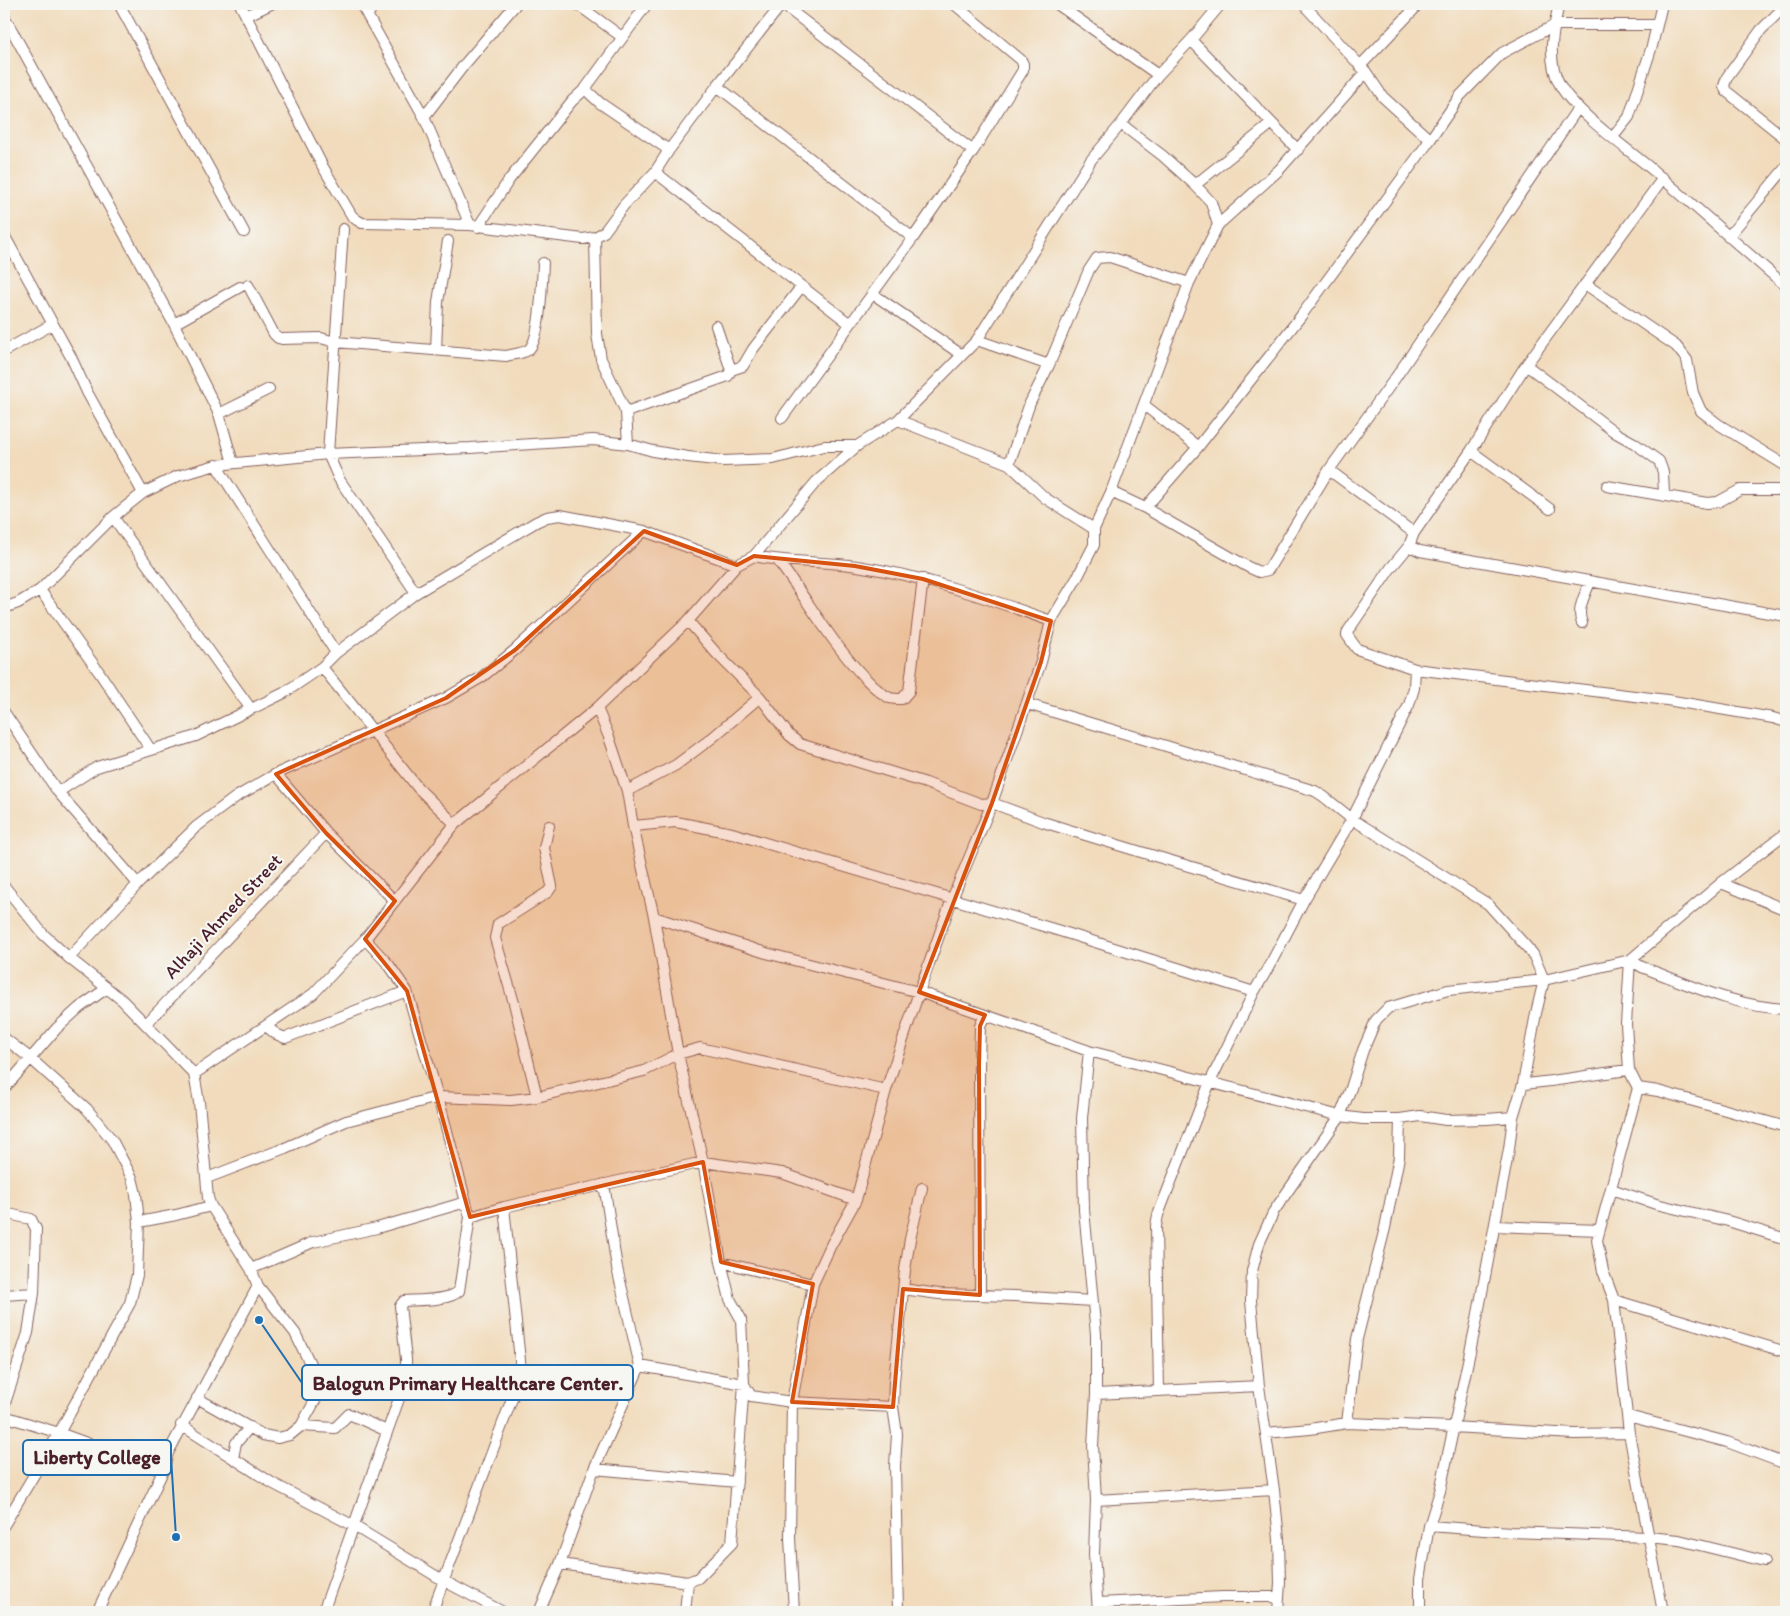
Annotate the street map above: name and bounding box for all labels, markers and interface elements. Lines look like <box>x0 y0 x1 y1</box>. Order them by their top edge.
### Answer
street label: Alhaji Ahmed Street <box>159 849 287 983</box>
callout: Balogun Primary Healthcare Center. <box>302 1365 633 1400</box>
text: Balogun Primary Healthcare Center. <box>313 1371 624 1396</box>
callout: Liberty College <box>23 1440 171 1475</box>
text: Liberty College <box>33 1445 161 1470</box>

